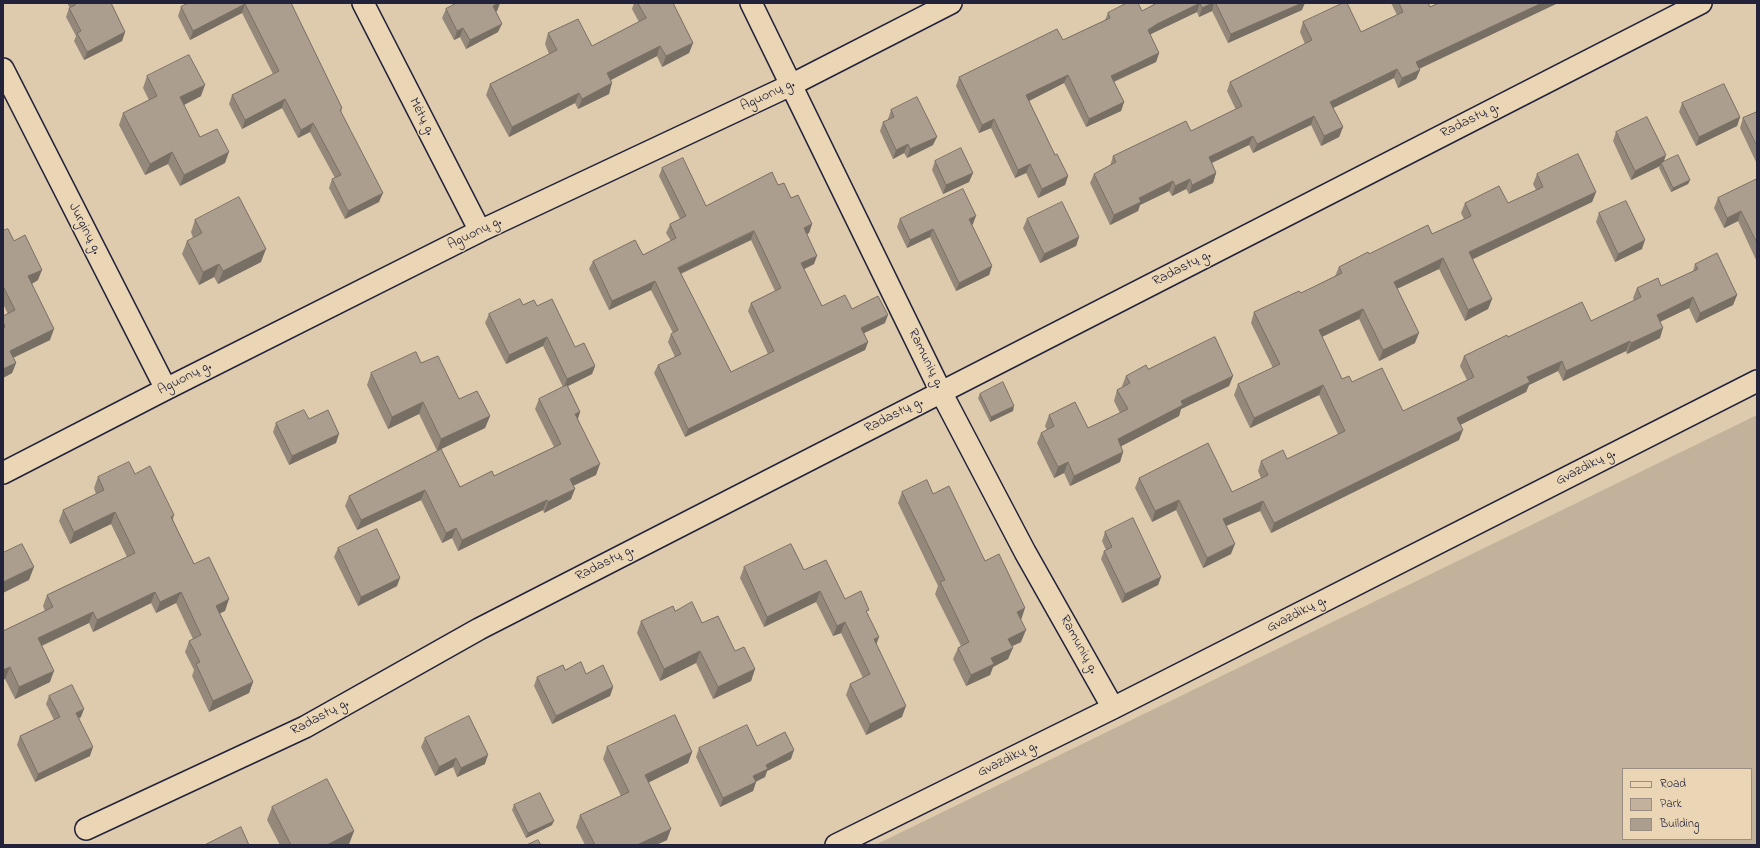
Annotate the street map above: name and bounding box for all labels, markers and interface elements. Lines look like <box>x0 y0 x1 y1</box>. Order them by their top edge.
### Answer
street label: Aguonų g. <box>738 76 798 116</box>
street label: Mėtų g. <box>404 95 438 139</box>
street label: Radastų g. <box>1438 99 1502 143</box>
street label: Jurginų g. <box>64 200 104 258</box>
street label: Aguonų g. <box>445 214 505 254</box>
street label: Radastų g. <box>1150 247 1214 291</box>
street label: Ramunių g. <box>903 326 947 392</box>
street label: Aguonų g. <box>155 358 215 400</box>
street label: Radastų g. <box>862 394 926 438</box>
street label: Gvazdikų g. <box>1553 446 1619 490</box>
street label: Radastų g. <box>573 542 637 586</box>
street label: Gvazdikų g. <box>1264 593 1330 637</box>
street label: Ramunių g. <box>1055 613 1101 677</box>
street label: Radastų g. <box>288 696 352 740</box>
street label: Gvazdikų g. <box>975 738 1041 782</box>
legend <box>1622 768 1752 840</box>
text: Road <box>1660 775 1686 793</box>
text: Park <box>1660 795 1682 813</box>
text: Building <box>1660 815 1699 833</box>

